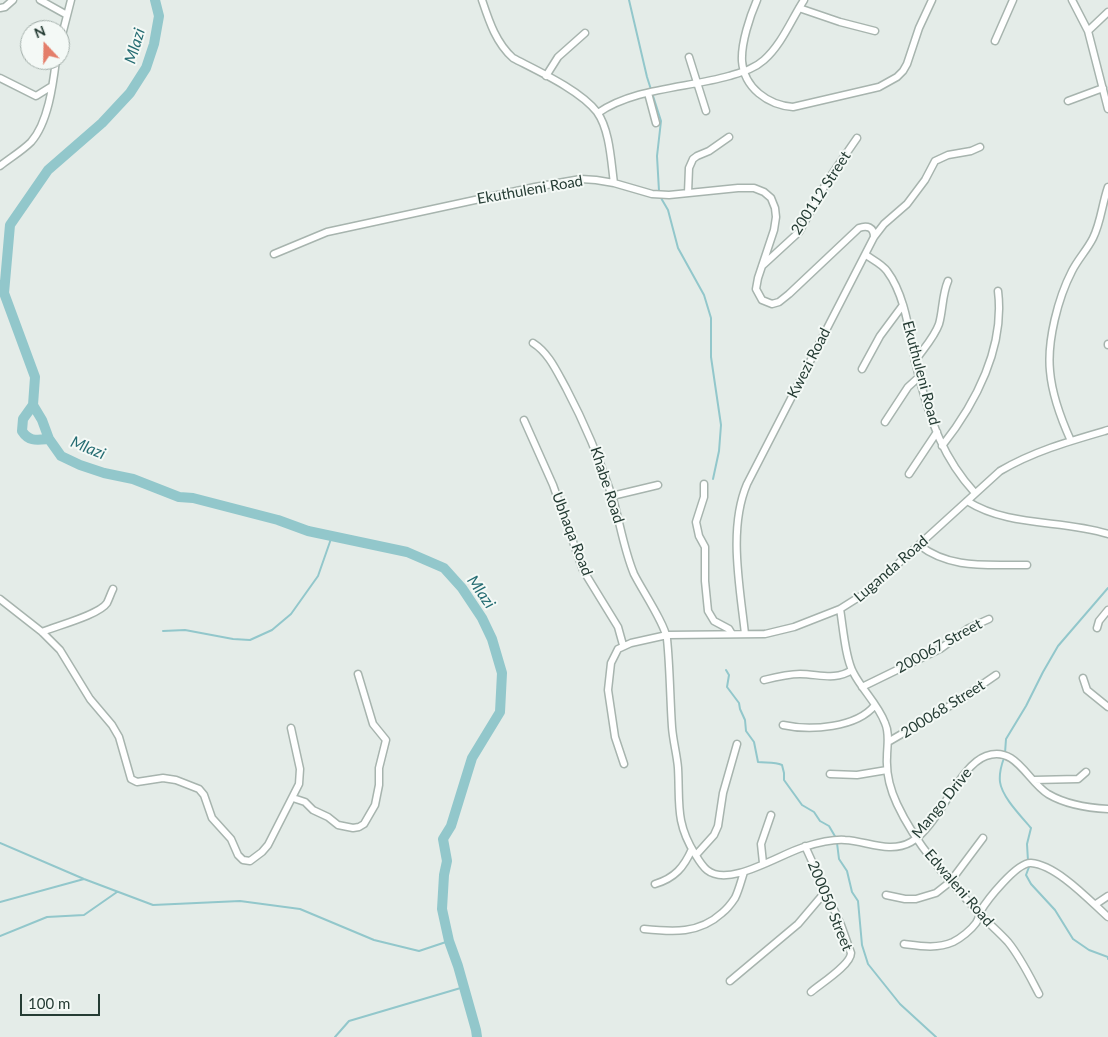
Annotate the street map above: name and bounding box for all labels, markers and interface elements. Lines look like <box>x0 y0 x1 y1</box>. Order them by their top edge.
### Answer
north arrow <box>20 20 70 70</box>
text: N <box>32 22 48 41</box>
water label: Mlazi <box>121 26 149 66</box>
street label: 200112 Street <box>787 148 855 238</box>
street label: Ekuthuleni Road <box>476 172 584 208</box>
street label: Ekuthuleni Road <box>898 319 944 427</box>
street label: Kwezi Road <box>784 325 834 401</box>
water label: Mlazi <box>68 432 108 464</box>
street label: Khabe Road <box>586 445 628 525</box>
street label: Ubhaqa Road <box>548 490 596 578</box>
street label: Luganda Road <box>850 532 932 606</box>
water label: Mlazi <box>463 572 499 612</box>
street label: 200067 Street <box>893 615 985 677</box>
street label: 200068 Street <box>898 676 988 742</box>
street label: Mango Drive <box>908 764 976 842</box>
street label: Edwaleni Road <box>921 846 997 930</box>
street label: 200050 Street <box>804 858 856 954</box>
scale bar <box>22 984 102 1016</box>
text: 100 m <box>28 994 70 1012</box>

